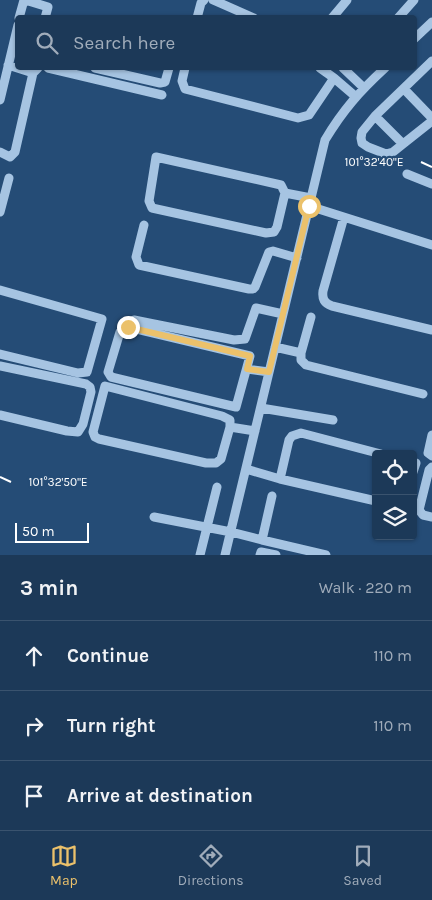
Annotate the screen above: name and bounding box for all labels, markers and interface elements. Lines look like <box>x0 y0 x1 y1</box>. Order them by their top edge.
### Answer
search box <box>15 15 417 70</box>
icon: search <box>33 29 61 57</box>
text: Search here <box>73 32 175 54</box>
text: 101°32'40"E <box>344 155 404 169</box>
route start <box>298 195 321 218</box>
route end <box>117 316 140 339</box>
map controls <box>372 450 417 540</box>
button: locate <box>372 450 417 495</box>
text: 101°32'50"E <box>28 475 88 489</box>
button: layers <box>372 495 417 540</box>
scale bar <box>15 520 89 543</box>
text: 50 m <box>22 523 55 540</box>
text: 3 min <box>20 576 78 600</box>
text: Walk · 220 m <box>319 578 412 597</box>
icon: ahead <box>20 642 48 670</box>
text: Continue <box>67 645 149 667</box>
text: 110 m <box>373 646 412 665</box>
icon: right <box>20 712 48 740</box>
text: Turn right <box>67 715 156 737</box>
text: 110 m <box>373 716 412 735</box>
icon: arrive <box>20 782 48 810</box>
text: Arrive at destination <box>67 785 253 807</box>
tab: Map <box>50 842 78 889</box>
tab: Directions <box>178 842 244 889</box>
tab: Saved <box>343 842 382 889</box>

